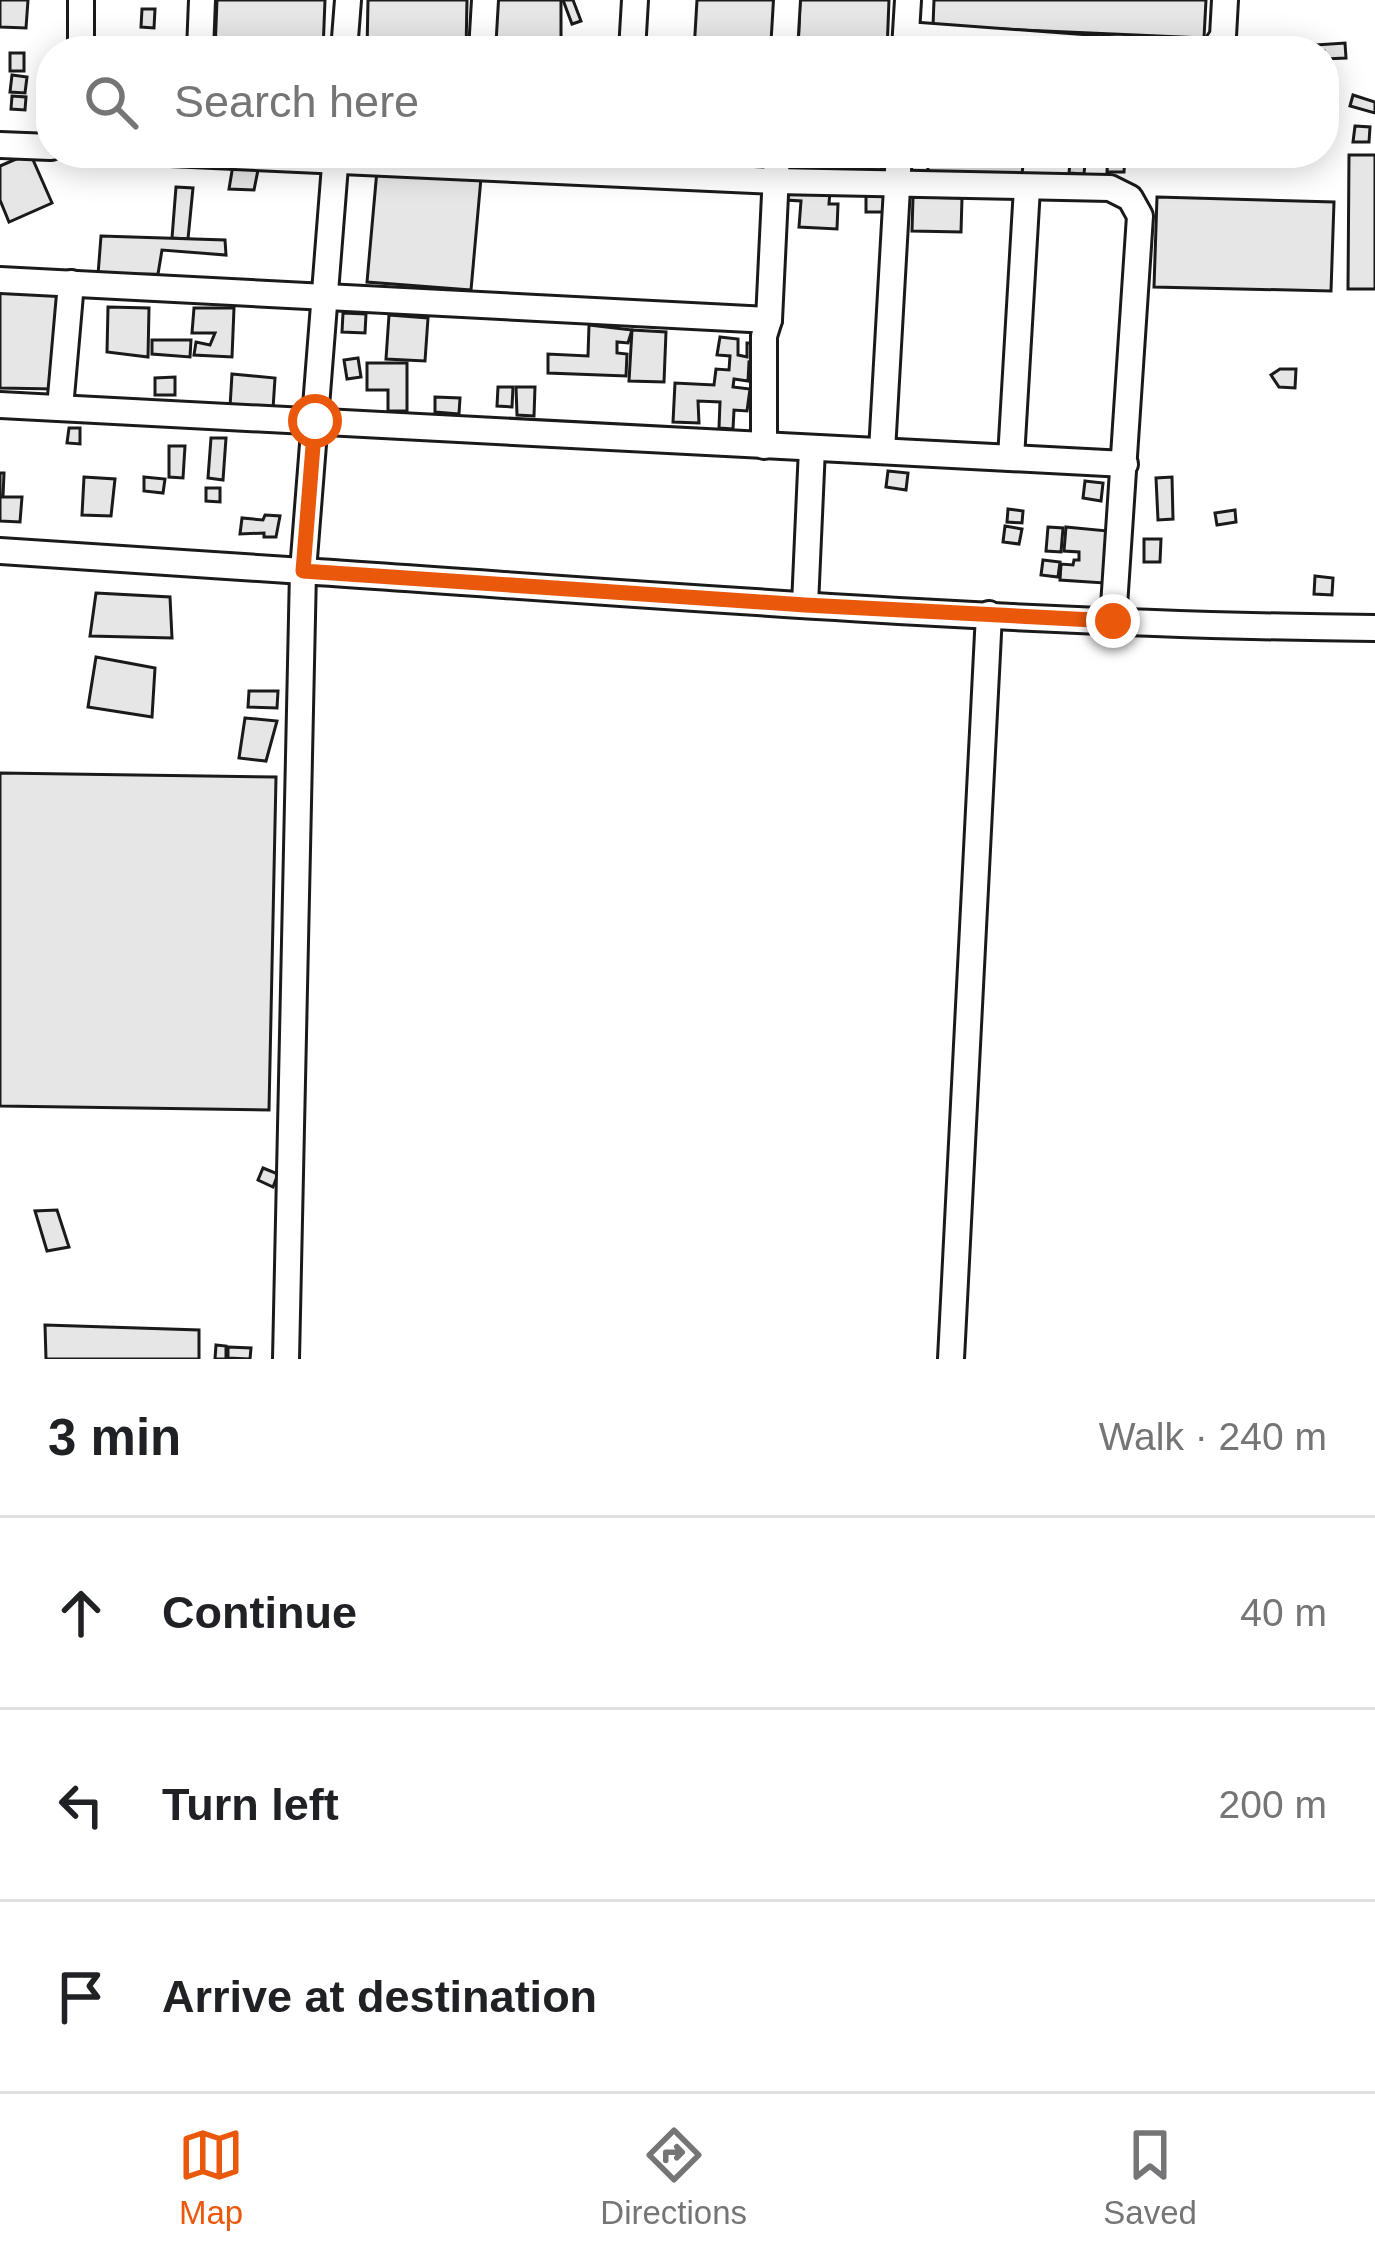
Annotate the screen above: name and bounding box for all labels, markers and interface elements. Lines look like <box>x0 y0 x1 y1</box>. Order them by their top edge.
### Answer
search box <box>36 36 1339 168</box>
icon: search <box>78 69 144 135</box>
text: Search here <box>174 76 419 127</box>
route start <box>288 394 342 448</box>
route end <box>1086 594 1140 648</box>
text: 3 min <box>48 1409 181 1466</box>
text: Walk · 240 m <box>1099 1415 1327 1458</box>
icon: ahead <box>48 1580 114 1646</box>
text: Continue <box>162 1587 357 1638</box>
text: 40 m <box>1240 1591 1327 1634</box>
icon: left <box>48 1772 114 1838</box>
text: Turn left <box>162 1779 339 1830</box>
text: 200 m <box>1219 1783 1327 1826</box>
icon: arrive <box>48 1964 114 2030</box>
text: Arrive at destination <box>162 1971 597 2022</box>
tab: Map <box>178 2122 244 2232</box>
tab: Directions <box>600 2122 747 2232</box>
tab: Saved <box>1103 2122 1197 2232</box>

